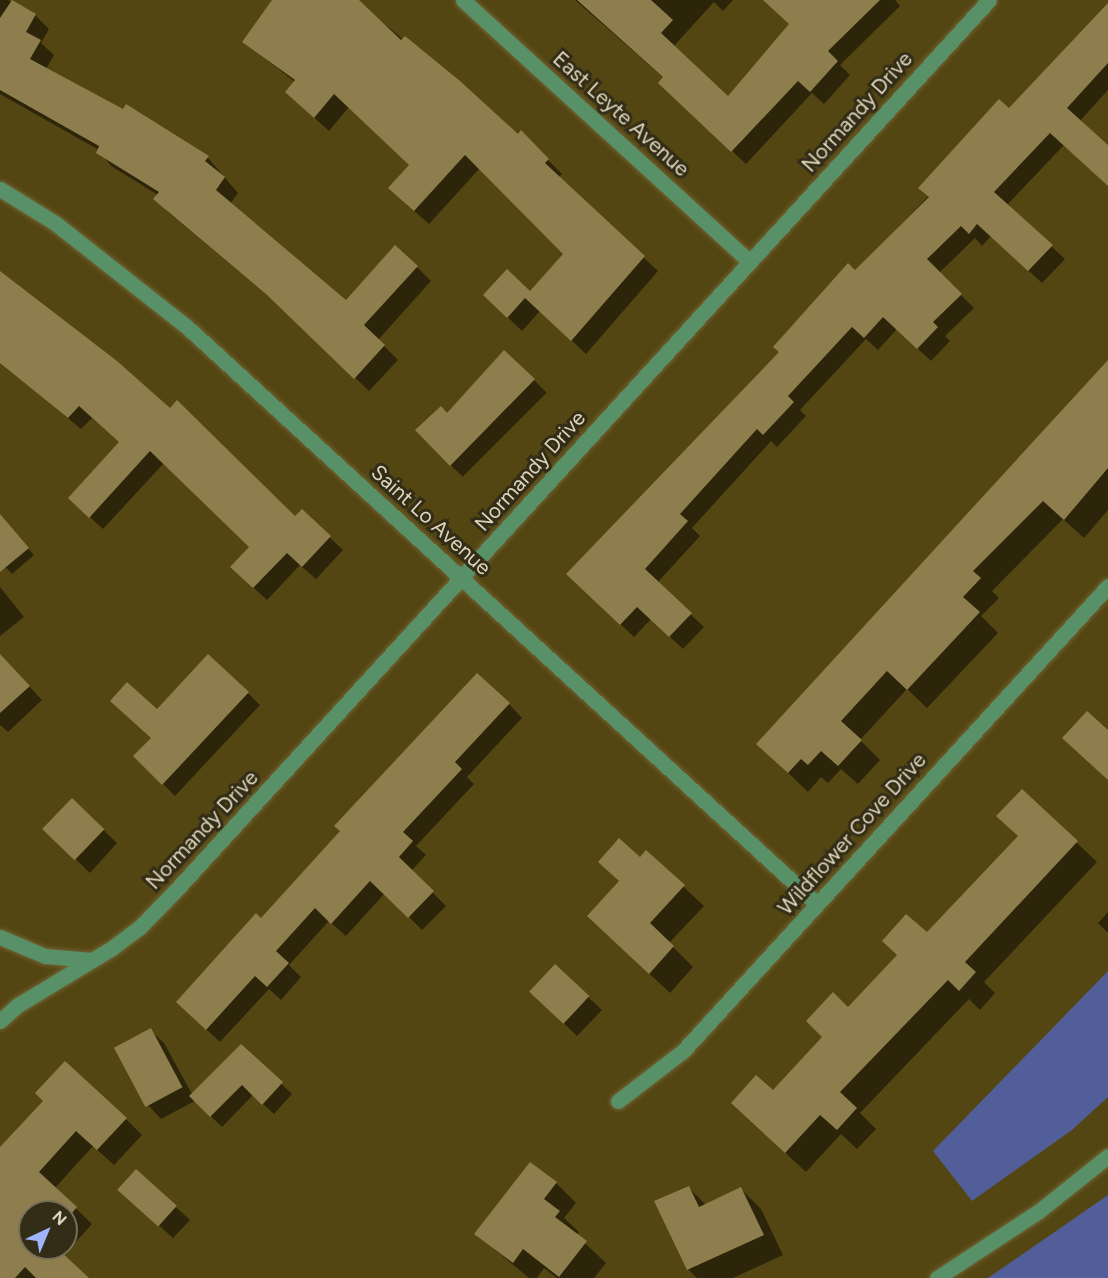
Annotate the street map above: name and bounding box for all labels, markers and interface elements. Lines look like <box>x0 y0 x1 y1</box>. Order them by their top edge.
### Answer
street label: East Leyte Avenue <box>548 46 694 182</box>
street label: Normandy Drive <box>796 47 918 177</box>
street label: Normandy Drive <box>469 406 591 536</box>
street label: Saint Lo Avenue <box>366 460 496 580</box>
street label: Wildflower Cove Drive <box>773 748 931 920</box>
street label: Normandy Drive <box>141 765 263 895</box>
north arrow <box>18 1200 78 1260</box>
text: N <box>48 1207 71 1229</box>

